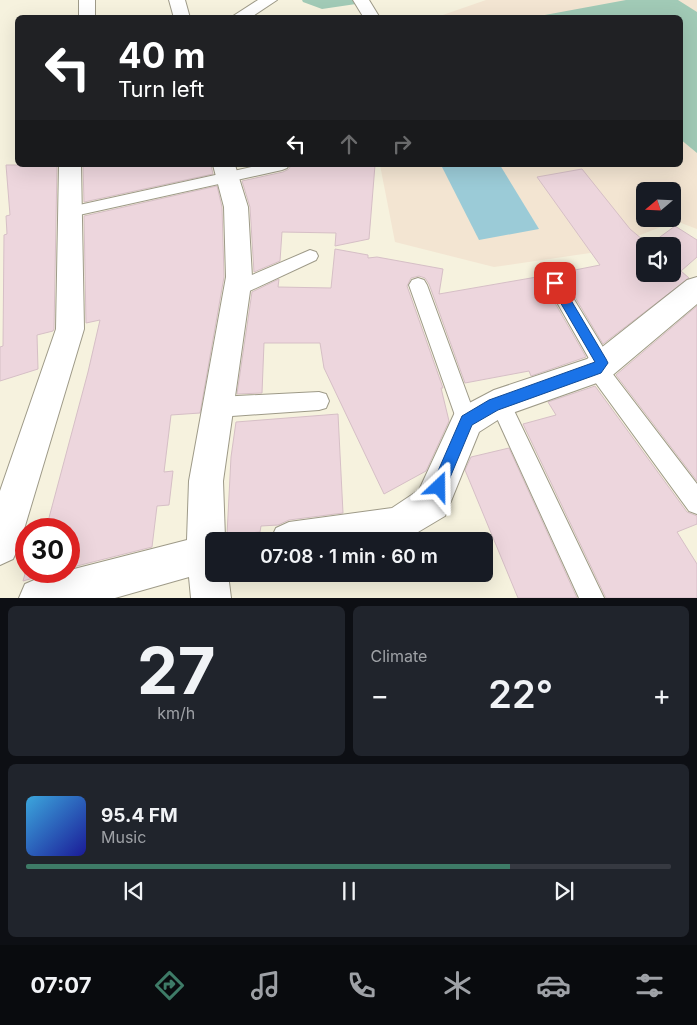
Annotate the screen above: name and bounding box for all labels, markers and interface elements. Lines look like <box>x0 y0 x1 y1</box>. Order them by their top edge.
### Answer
text: 40 m <box>118 34 206 76</box>
icon: left <box>35 35 100 100</box>
text: Turn left <box>118 76 204 102</box>
icon: left <box>282 130 310 158</box>
icon: ahead <box>335 130 363 158</box>
icon: right <box>388 130 416 158</box>
north arrow <box>636 182 681 228</box>
map controls <box>636 182 681 282</box>
button: sound <box>636 237 681 282</box>
pin <box>534 262 576 304</box>
icon: arrive <box>541 269 569 297</box>
position arrow <box>412 460 464 512</box>
speed limit sign: 30 <box>15 518 80 583</box>
text: 07:08 · 1 min · 60 m <box>260 545 438 568</box>
text: 27 <box>137 631 216 710</box>
text: Climate <box>371 646 427 666</box>
text: 22° <box>488 671 553 717</box>
text: − <box>371 678 389 712</box>
text: + <box>652 678 671 712</box>
text: km/h <box>157 703 195 723</box>
text: 95.4 FM <box>101 804 178 827</box>
text: Music <box>101 827 146 847</box>
icon: previous <box>120 877 148 905</box>
icon: pause <box>335 877 363 905</box>
icon: next <box>550 877 578 905</box>
icon: directions <box>152 968 187 1003</box>
icon: music <box>248 968 283 1003</box>
icon: phone <box>344 968 379 1003</box>
icon: climate <box>440 968 475 1003</box>
icon: car <box>536 968 571 1003</box>
icon: filters <box>632 968 667 1003</box>
text: 07:07 <box>30 972 91 998</box>

